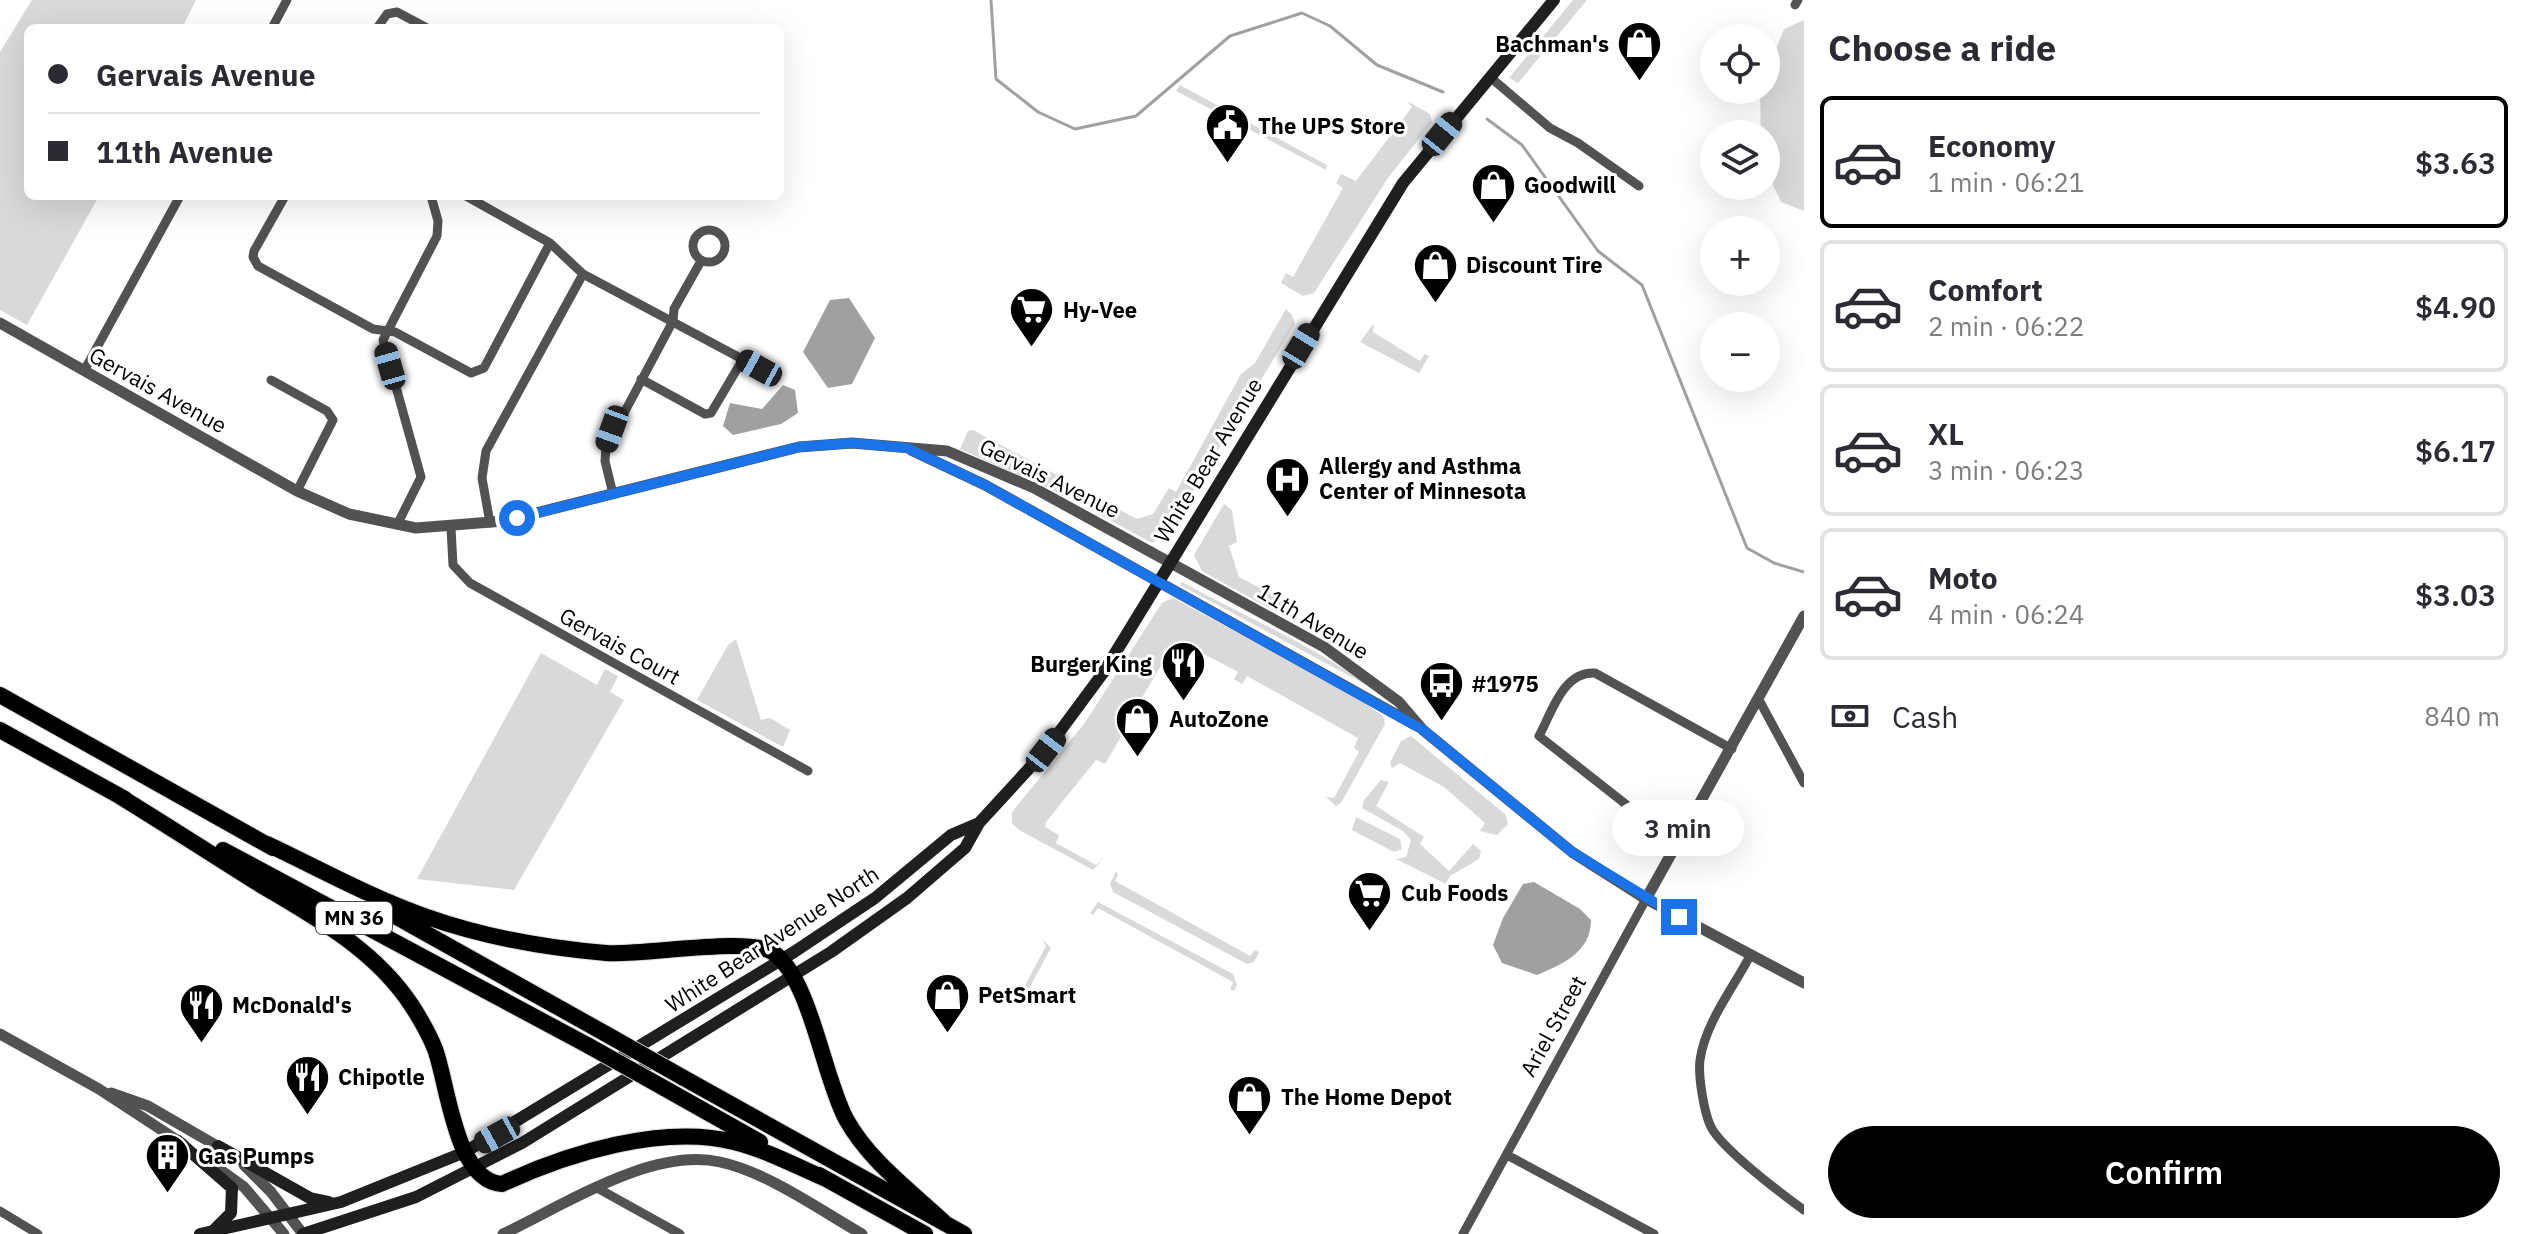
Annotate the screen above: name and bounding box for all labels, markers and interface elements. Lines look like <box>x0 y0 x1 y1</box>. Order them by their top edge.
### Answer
shop icon: Bachman's <box>1616 20 1664 83</box>
map controls <box>1700 24 1780 392</box>
button: locate <box>1700 24 1780 104</box>
text: Choose a ride <box>1828 24 2056 71</box>
place label: Bachman's <box>1495 29 1609 58</box>
text: Gervais Avenue <box>96 55 316 94</box>
public building icon: The UPS Store <box>1203 102 1251 165</box>
car <box>1418 108 1466 160</box>
place label: The UPS Store <box>1258 111 1405 140</box>
button: layers <box>1700 120 1780 200</box>
icon: car <box>1832 126 1904 198</box>
text: Economy <box>1928 126 2056 165</box>
text: 11th Avenue <box>96 132 273 171</box>
text: $3.63 <box>2415 143 2496 182</box>
shop icon: Goodwill <box>1469 161 1517 224</box>
text: 1 min · 06:21 <box>1928 165 2084 199</box>
place label: Goodwill <box>1524 170 1616 199</box>
button: + <box>1700 216 1780 296</box>
shop icon: Discount Tire <box>1411 241 1459 304</box>
place label: Discount Tire <box>1466 250 1603 279</box>
icon: car <box>1832 270 1904 342</box>
text: Comfort <box>1928 270 2043 309</box>
supermarket icon: Hy-Vee <box>1008 286 1056 349</box>
text: $4.90 <box>2415 287 2496 326</box>
place label: Hy-Vee <box>1063 295 1137 324</box>
text: 2 min · 06:22 <box>1928 309 2084 343</box>
button: − <box>1700 312 1780 392</box>
car <box>1278 319 1324 373</box>
street label: Gervais Avenue <box>84 340 232 439</box>
car <box>372 340 408 392</box>
car <box>732 346 786 390</box>
street label: White Bear Avenue <box>1147 372 1268 548</box>
car <box>593 402 631 456</box>
icon: car <box>1832 414 1904 486</box>
text: XL <box>1928 414 1964 453</box>
street label: Gervais Avenue <box>975 431 1125 524</box>
text: $6.17 <box>2415 431 2496 470</box>
place label: Allergy and Asthma Center of Minnesota <box>1319 451 1526 505</box>
text: 3 min · 06:23 <box>1928 453 2084 487</box>
hospital icon: Allergy and Asthma Center of Minnesota <box>1264 455 1312 518</box>
route start <box>499 500 535 536</box>
icon: car <box>1832 558 1904 630</box>
text: Moto <box>1928 558 1998 597</box>
text: $3.03 <box>2415 575 2496 614</box>
street label: 11th Avenue <box>1252 576 1374 665</box>
text: 4 min · 06:24 <box>1928 597 2084 631</box>
street label: Gervais Court <box>555 600 686 691</box>
restaurant icon: Burger King <box>1159 640 1207 703</box>
place label: Burger King <box>1030 649 1153 678</box>
bus stop icon: #1975 <box>1417 660 1465 723</box>
place label: #1975 <box>1472 669 1539 698</box>
icon: cash <box>1828 694 1872 738</box>
shop icon: AutoZone <box>1114 695 1162 758</box>
text: Cash <box>1892 697 1958 736</box>
text: 840 m <box>2424 699 2500 733</box>
place label: AutoZone <box>1169 704 1269 733</box>
car <box>1022 724 1070 776</box>
callout: 3 min <box>1613 801 1745 857</box>
text: 3 min <box>1644 811 1712 845</box>
street label: White Bear Avenue North <box>659 859 884 1019</box>
supermarket icon: Cub Foods <box>1346 869 1394 932</box>
place label: Cub Foods <box>1401 878 1508 907</box>
route end <box>1661 899 1697 935</box>
road number: MN 36 <box>316 902 392 934</box>
street label: Ariel Street <box>1513 970 1592 1081</box>
shop icon: PetSmart <box>923 971 971 1034</box>
place label: PetSmart <box>978 980 1076 1009</box>
restaurant icon: McDonald's <box>177 981 225 1044</box>
place label: McDonald's <box>232 990 352 1019</box>
restaurant icon: Chipotle <box>283 1053 331 1116</box>
place label: Chipotle <box>338 1062 425 1091</box>
shop icon: The Home Depot <box>1226 1073 1274 1136</box>
place label: The Home Depot <box>1281 1082 1452 1111</box>
car <box>470 1113 524 1157</box>
button: Confirm <box>1828 1126 2500 1218</box>
building icon: Gas Pumps <box>143 1132 191 1195</box>
place label: Gas Pumps <box>198 1141 314 1170</box>

